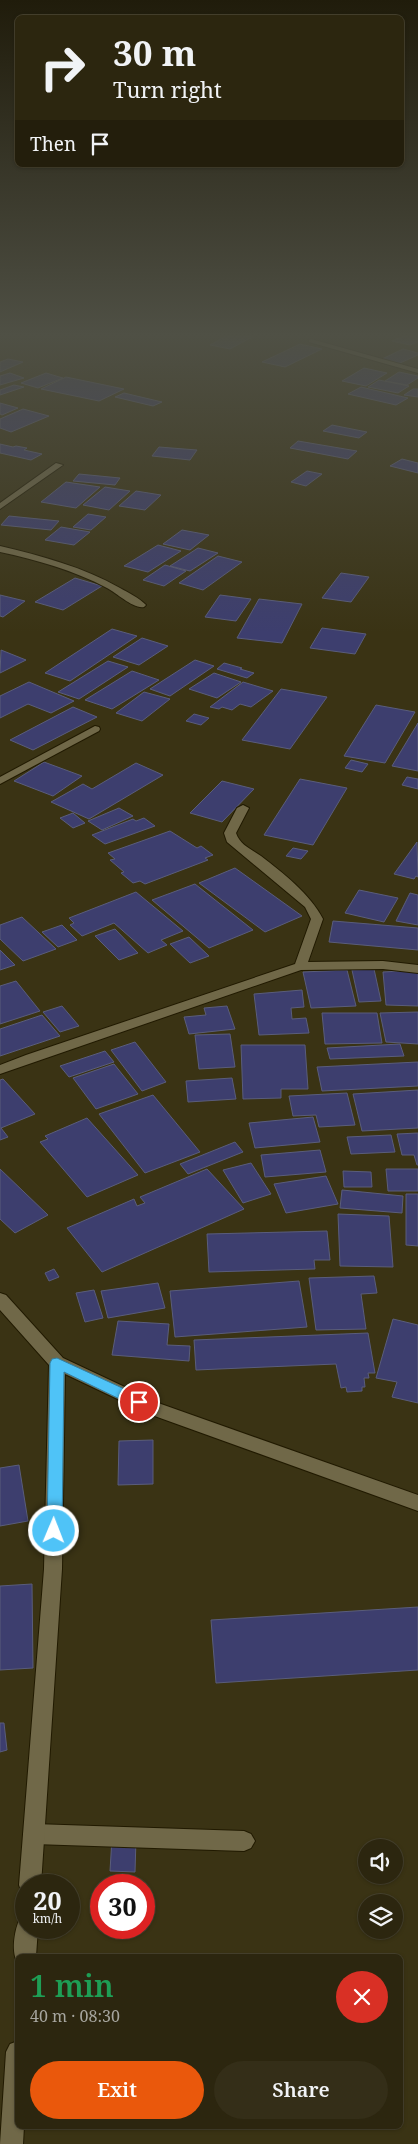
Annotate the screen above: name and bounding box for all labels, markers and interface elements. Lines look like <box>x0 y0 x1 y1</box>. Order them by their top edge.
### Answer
text: 30 m <box>113 29 196 76</box>
icon: right <box>30 35 95 100</box>
text: Turn right <box>113 74 222 104</box>
icon: arrive <box>86 130 114 158</box>
text: Then <box>30 131 76 157</box>
pin <box>118 1381 160 1423</box>
icon: arrive <box>125 1388 153 1416</box>
position arrow <box>27 1504 79 1556</box>
map controls <box>358 1839 403 1939</box>
button: sound <box>358 1839 403 1884</box>
speed limit sign: 30 <box>90 1874 155 1939</box>
text: 20 <box>33 1883 62 1917</box>
button: layers <box>358 1894 403 1939</box>
text: km/h <box>33 1910 62 1927</box>
text: 1 min <box>30 1965 114 2006</box>
button: close <box>336 1971 388 2023</box>
text: 40 m · 08:30 <box>30 2005 120 2027</box>
button: Exit <box>30 2061 204 2119</box>
button: Share <box>214 2061 388 2119</box>

